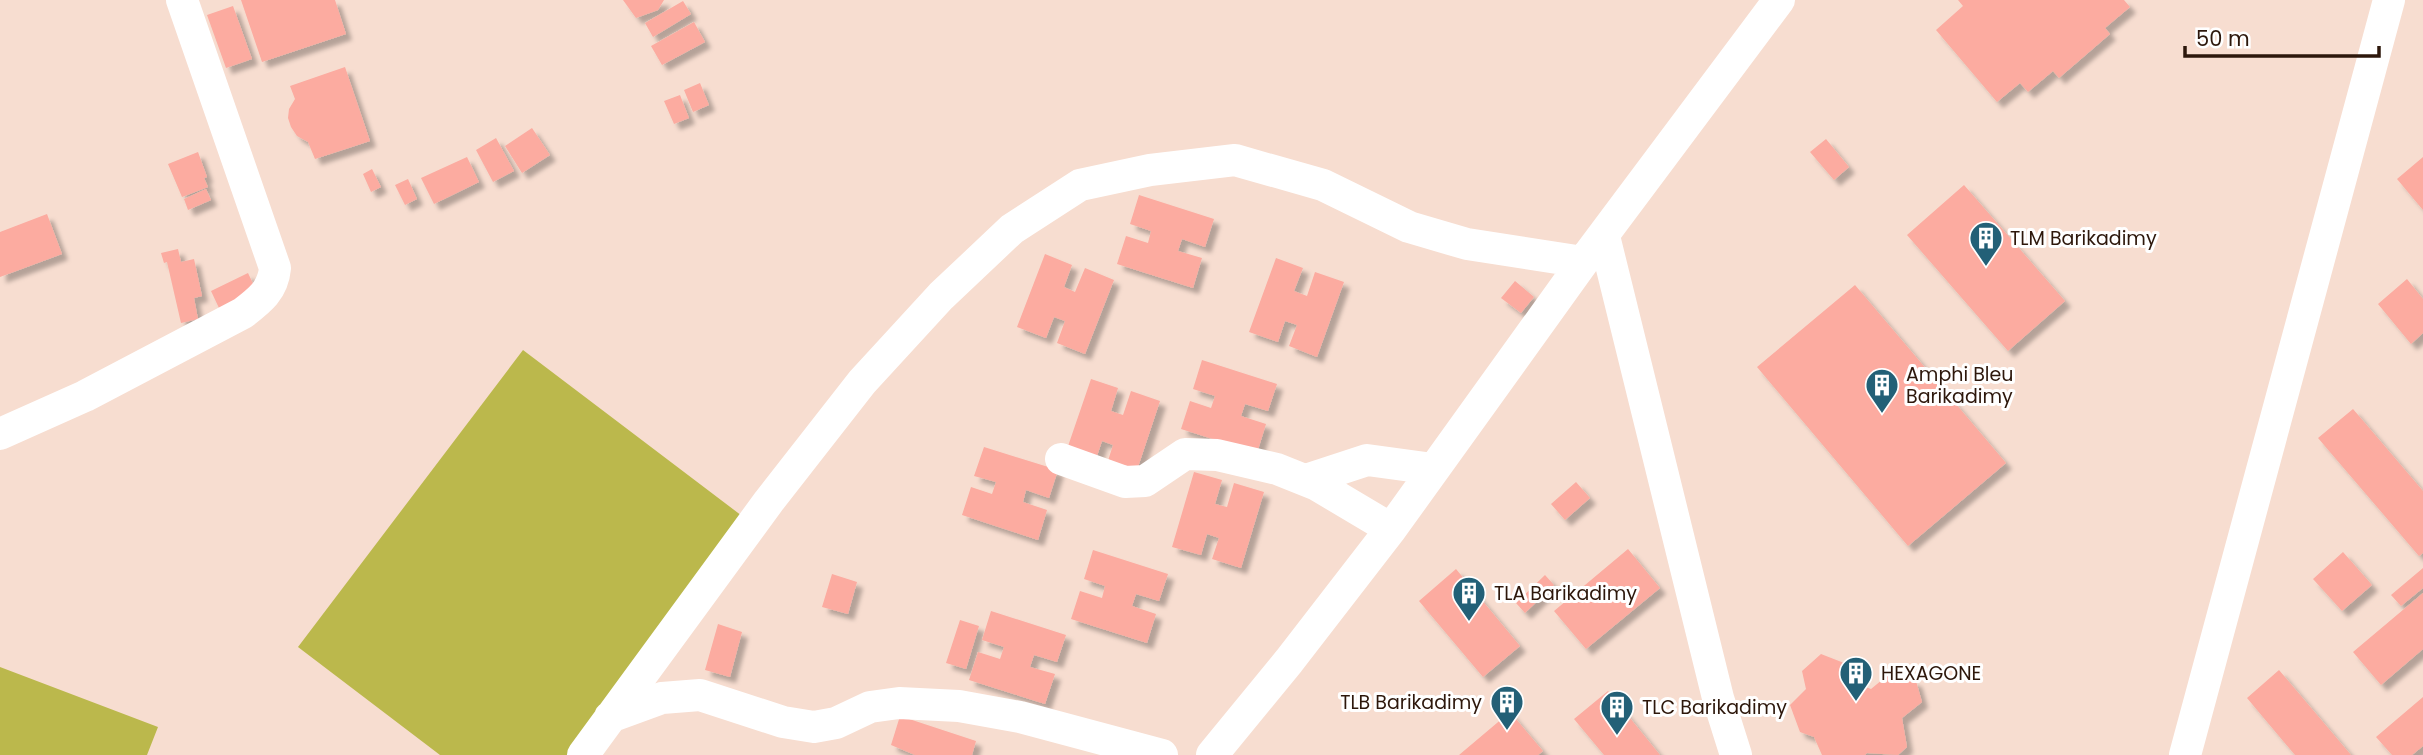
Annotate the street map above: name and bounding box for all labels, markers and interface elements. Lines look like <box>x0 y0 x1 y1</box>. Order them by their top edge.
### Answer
scale bar <box>2185 14 2379 58</box>
text: 50 m <box>2196 24 2250 53</box>
building icon: TLM Barikadimy <box>1967 219 2005 268</box>
place label: TLM Barikadimy <box>2010 225 2157 252</box>
place label: Amphi Bleu Barikadimy <box>1906 361 2013 410</box>
building icon: Amphi Bleu Barikadimy <box>1863 366 1901 415</box>
building icon: TLA Barikadimy <box>1450 574 1488 623</box>
place label: TLA Barikadimy <box>1494 580 1637 607</box>
building icon: HEXAGONE <box>1837 654 1875 703</box>
place label: HEXAGONE <box>1881 660 1981 687</box>
building icon: TLB Barikadimy <box>1488 683 1526 732</box>
building icon: TLC Barikadimy <box>1598 688 1636 737</box>
place label: TLB Barikadimy <box>1340 689 1482 716</box>
place label: TLC Barikadimy <box>1642 694 1787 721</box>

